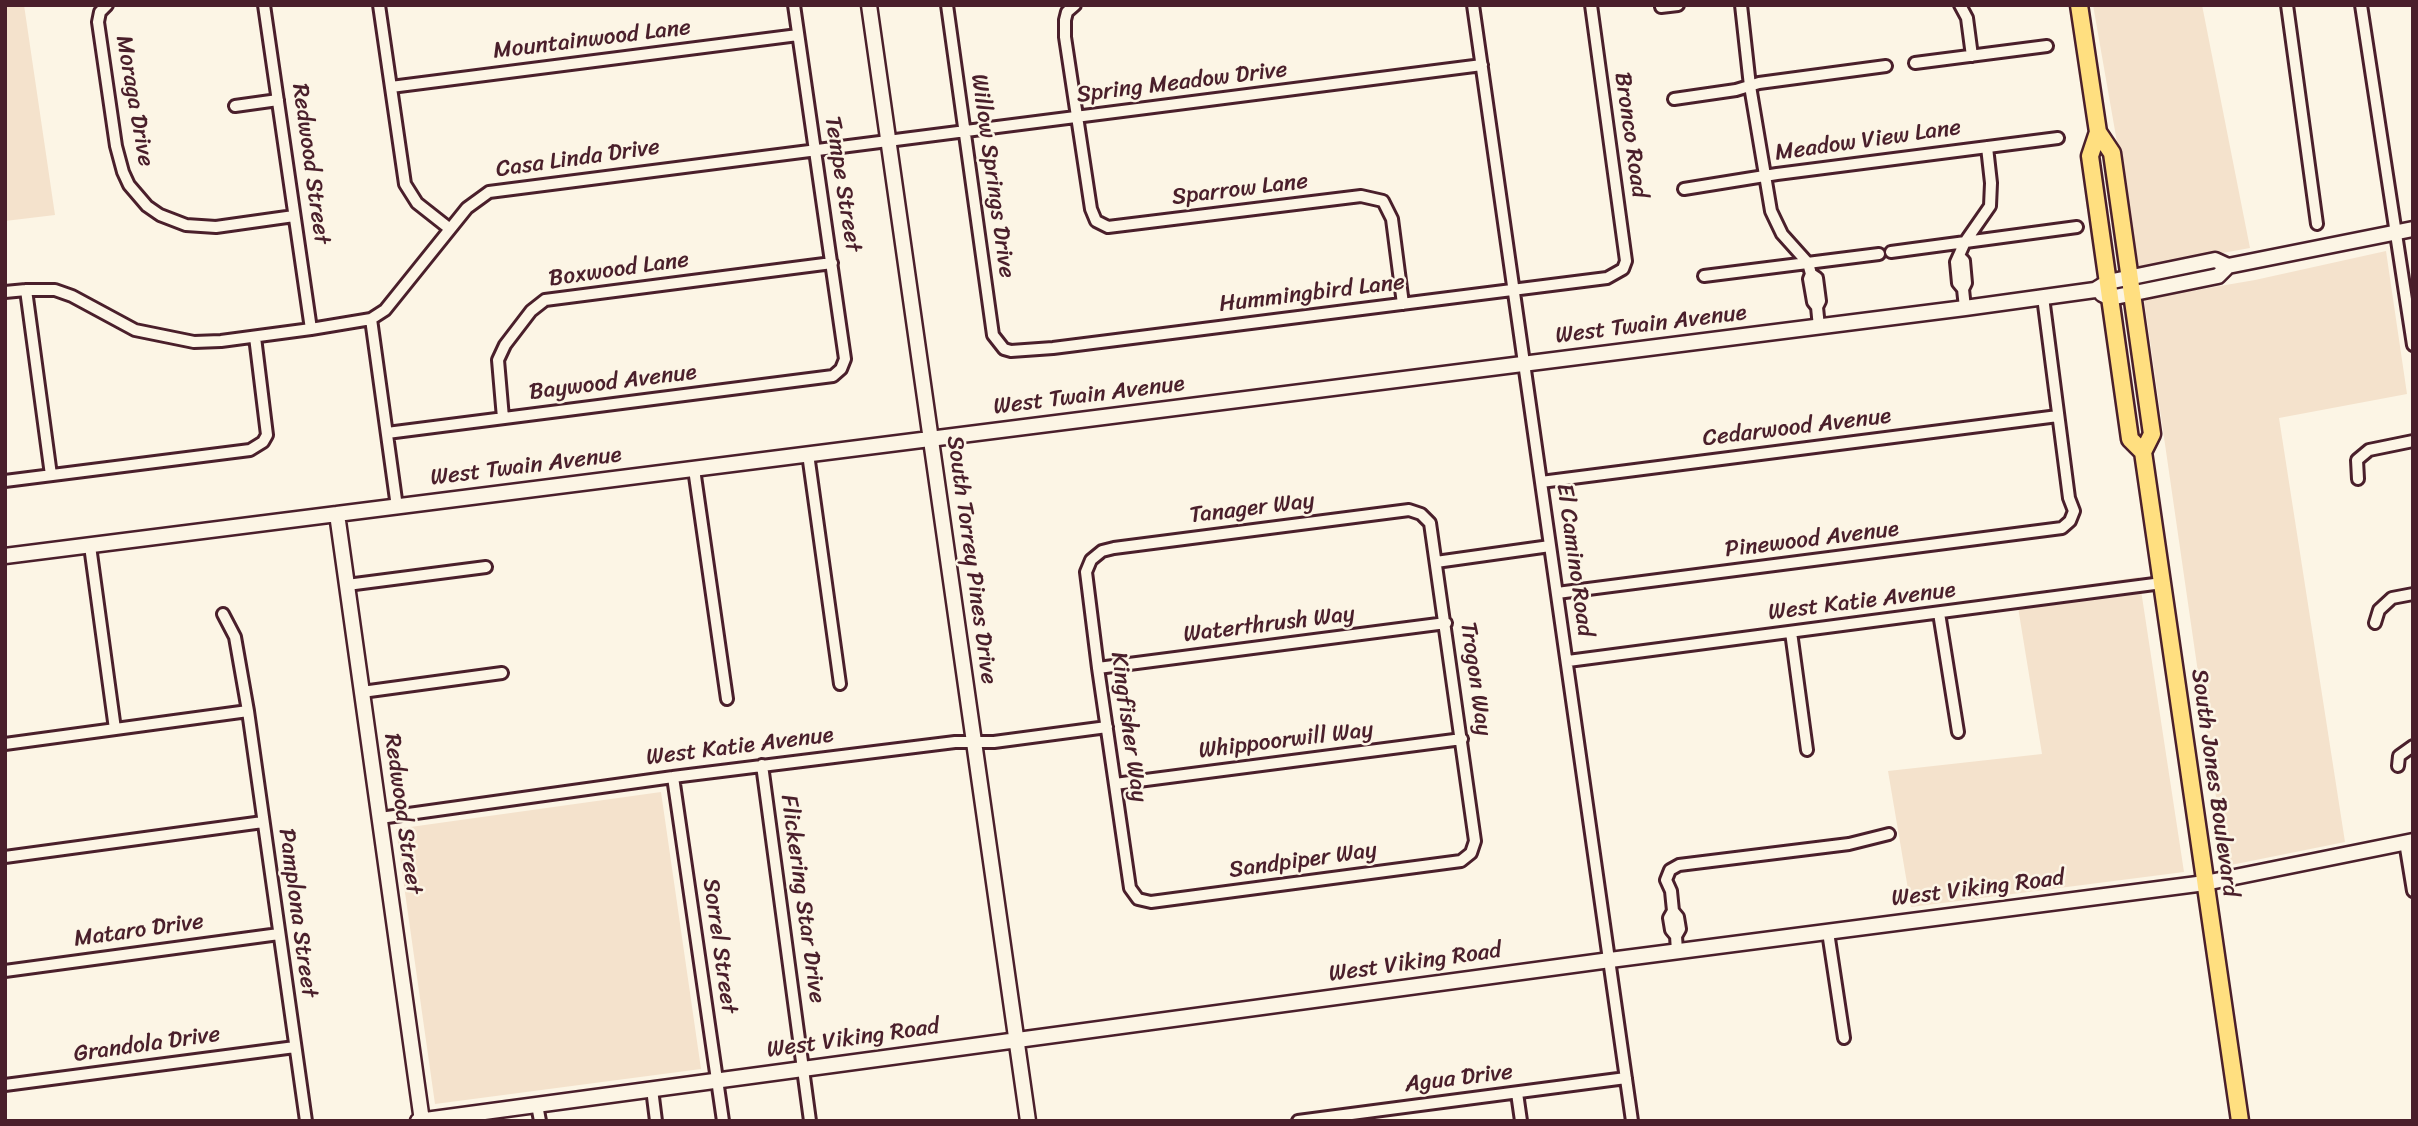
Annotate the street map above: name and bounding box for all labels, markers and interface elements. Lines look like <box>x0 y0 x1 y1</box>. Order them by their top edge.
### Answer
street label: Mountainwood Lane <box>492 14 692 66</box>
street label: Moraga Drive <box>109 33 159 169</box>
street label: Spring Meadow Drive <box>1075 56 1289 110</box>
street label: Bronco Road <box>1608 70 1652 200</box>
street label: Willow Springs Drive <box>964 72 1020 280</box>
street label: Redwood Street <box>285 82 335 246</box>
street label: Tempe Street <box>818 114 866 254</box>
street label: Meadow View Lane <box>1773 114 1963 168</box>
street label: Casa Linda Drive <box>494 134 662 184</box>
street label: Sparrow Lane <box>1170 168 1310 212</box>
street label: Boxwood Lane <box>547 246 691 294</box>
street label: Hummingbird Lane <box>1218 269 1406 319</box>
street label: West Twain Avenue <box>1554 300 1748 350</box>
street label: Baywood Avenue <box>528 359 698 407</box>
street label: West Twain Avenue <box>992 371 1186 421</box>
street label: Cedarwood Avenue <box>1701 403 1893 453</box>
street label: South Torrey Pines Drive <box>940 434 1002 686</box>
street label: West Twain Avenue <box>429 442 623 492</box>
street label: El Camino Road <box>1550 482 1598 638</box>
street label: Tanager Way <box>1188 488 1316 530</box>
street label: Pinewood Avenue <box>1723 516 1901 564</box>
street label: West Katie Avenue <box>1767 577 1957 627</box>
street label: Waterthrush Way <box>1182 601 1356 649</box>
street label: Trogon Way <box>1453 620 1497 738</box>
street label: Kingfisher Way <box>1104 650 1152 804</box>
street label: South Jones Boulevard <box>2184 667 2244 899</box>
street label: Whippoorwill Way <box>1197 717 1375 765</box>
street label: West Katie Avenue <box>645 722 835 772</box>
street label: Redwood Street <box>377 732 427 896</box>
street label: Flickering Star Drive <box>774 793 830 1005</box>
street label: Pamplona Street <box>271 827 323 999</box>
street label: Sandpiper Way <box>1227 837 1379 885</box>
street label: West Viking Road <box>1890 865 2066 913</box>
street label: Sorrel Street <box>696 877 742 1015</box>
street label: Mataro Drive <box>72 908 206 954</box>
street label: West Viking Road <box>1327 937 1503 989</box>
street label: West Viking Road <box>765 1013 941 1065</box>
street label: Grandola Drive <box>72 1021 222 1069</box>
street label: Agua Drive <box>1403 1059 1515 1099</box>

